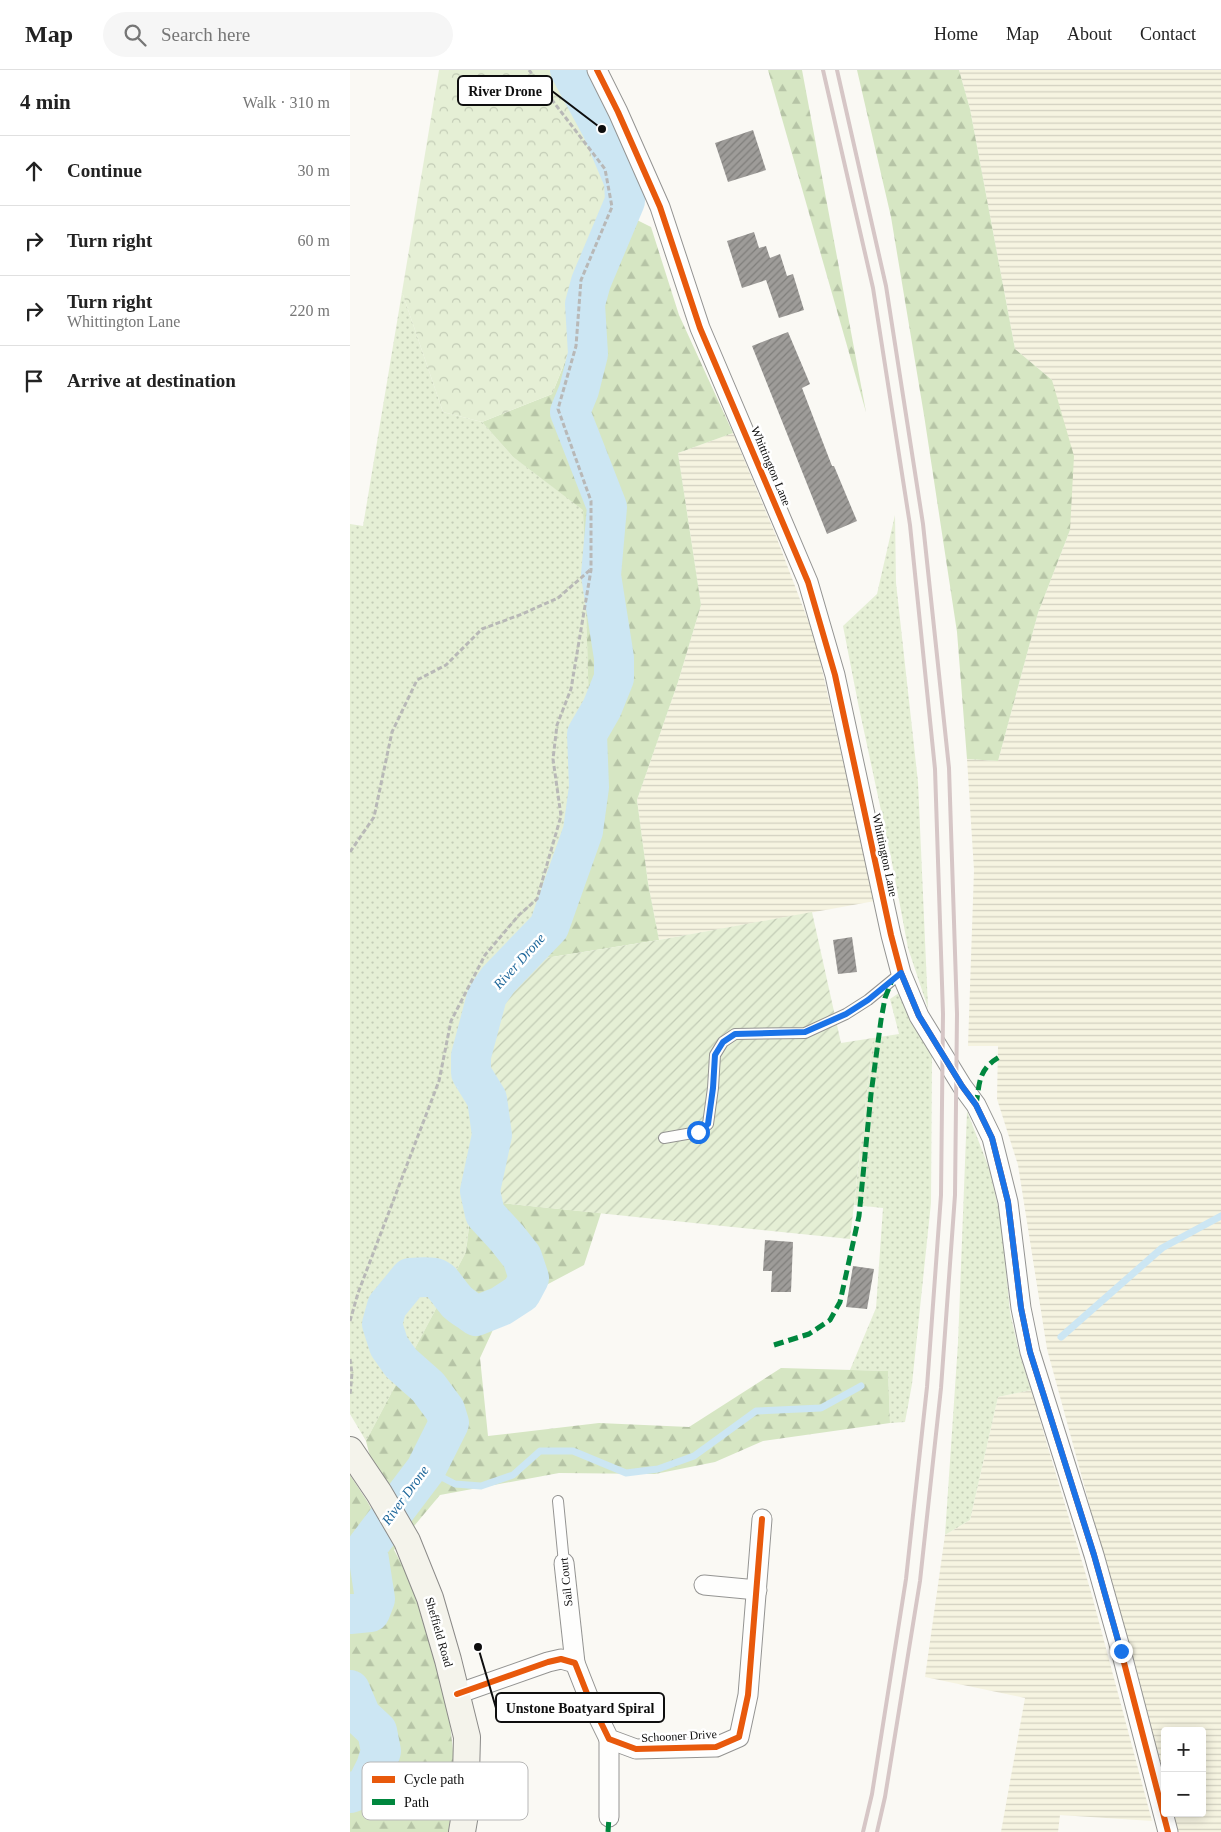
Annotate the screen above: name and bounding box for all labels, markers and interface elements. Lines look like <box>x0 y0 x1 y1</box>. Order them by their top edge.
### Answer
search box <box>103 12 453 57</box>
text: Map <box>25 21 73 47</box>
icon: search <box>121 21 149 49</box>
text: Search here <box>161 24 250 45</box>
text: Home <box>934 24 978 44</box>
text: Map <box>1006 24 1039 44</box>
text: About <box>1067 24 1112 44</box>
text: Contact <box>1140 24 1196 44</box>
callout: River Drone <box>458 76 552 105</box>
text: River Drone <box>468 84 542 99</box>
text: 4 min <box>20 90 71 114</box>
text: Walk · 310 m <box>243 94 330 111</box>
icon: ahead <box>20 157 48 185</box>
text: Continue <box>67 160 142 181</box>
text: 30 m <box>298 162 330 179</box>
icon: right <box>20 227 48 255</box>
text: Turn right <box>67 230 152 251</box>
text: 60 m <box>298 232 330 249</box>
text: Turn right <box>67 291 152 312</box>
icon: right <box>20 297 48 325</box>
text: 220 m <box>290 302 330 319</box>
text: Whittington Lane <box>67 313 180 330</box>
icon: arrive <box>20 367 48 395</box>
text: Arrive at destination <box>67 370 236 391</box>
street label: Whittington Lane <box>748 424 794 508</box>
street label: Whittington Lane <box>869 812 901 898</box>
water label: River Drone <box>490 931 548 993</box>
route start <box>687 1121 710 1144</box>
water label: River Drone <box>378 1463 432 1528</box>
street label: Sail Court <box>556 1556 576 1607</box>
street label: Sheffield Road <box>422 1595 456 1669</box>
route end <box>1110 1640 1133 1663</box>
callout: Unstone Boatyard Spiral <box>496 1693 664 1722</box>
text: Unstone Boatyard Spiral <box>506 1701 654 1716</box>
street label: Schooner Drive <box>641 1727 717 1745</box>
map controls <box>1161 1727 1206 1817</box>
button: + <box>1161 1727 1206 1772</box>
legend <box>362 1762 528 1820</box>
text: Cycle path <box>404 1772 464 1787</box>
button: − <box>1161 1772 1206 1817</box>
text: Path <box>404 1795 429 1810</box>

